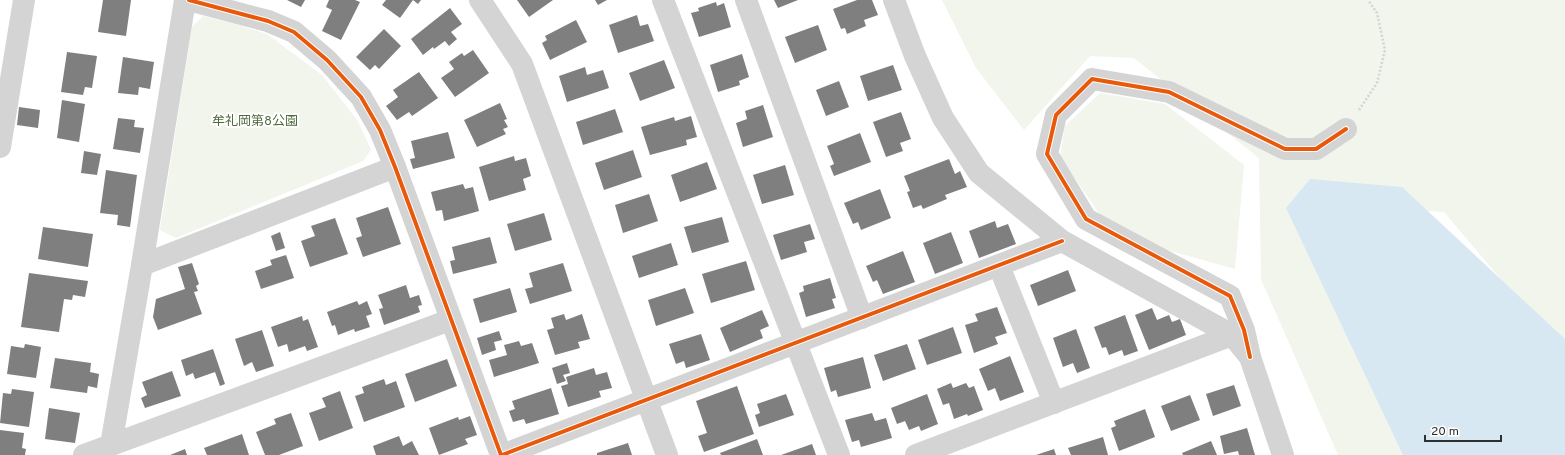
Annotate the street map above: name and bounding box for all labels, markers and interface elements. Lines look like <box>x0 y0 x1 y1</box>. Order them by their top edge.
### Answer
park label: 牟礼岡第8公園 <box>212 114 298 130</box>
scale bar <box>1425 417 1501 443</box>
text: 20 m <box>1431 424 1459 440</box>

